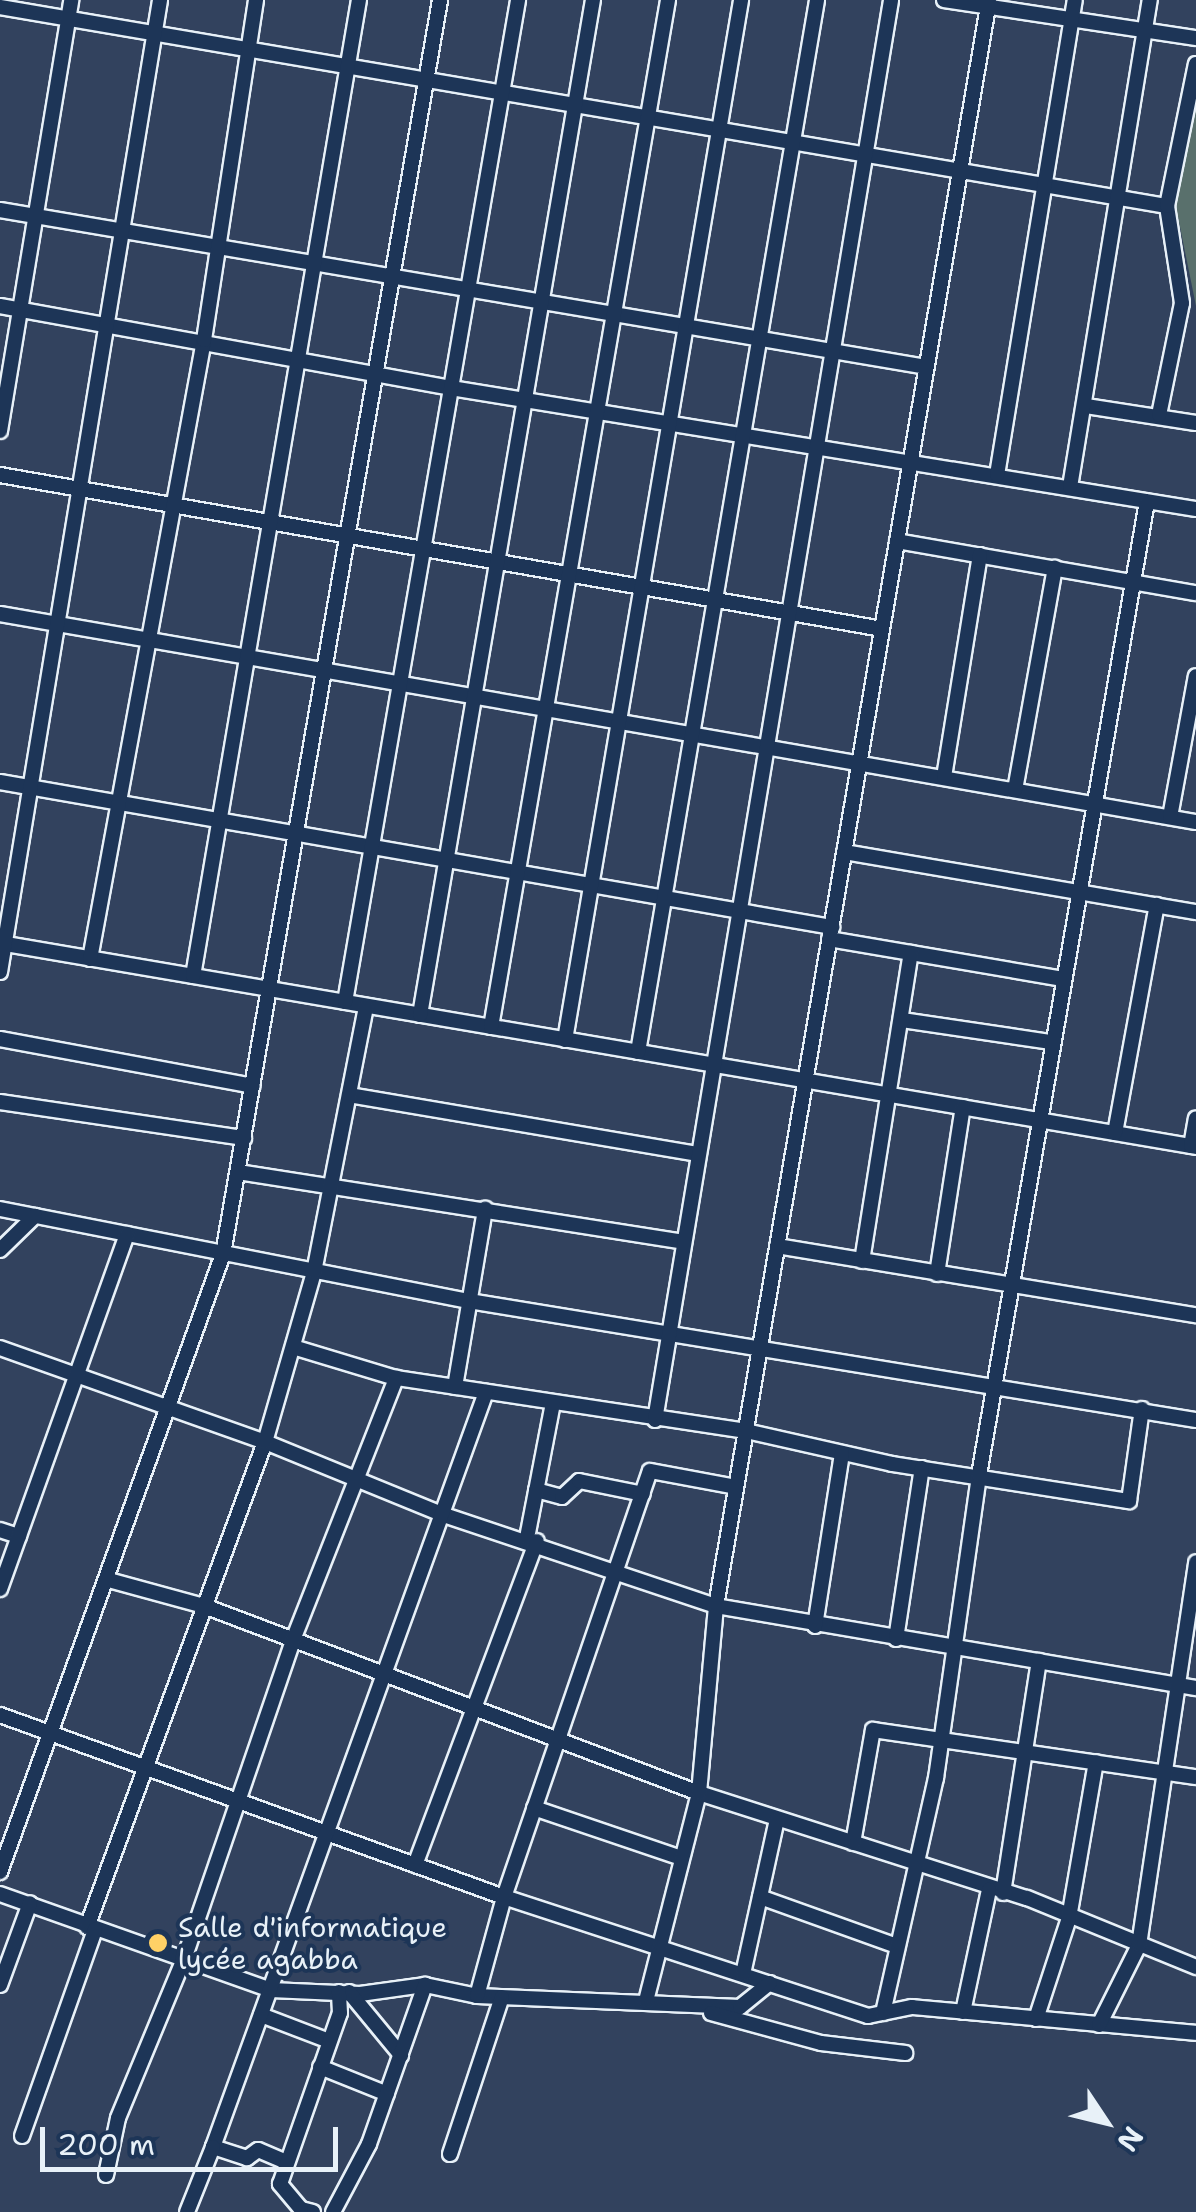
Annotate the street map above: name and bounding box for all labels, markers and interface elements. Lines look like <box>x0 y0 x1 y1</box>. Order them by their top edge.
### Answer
place label: Salle d'informatique lycée agabba <box>178 1910 447 1976</box>
marker: Salle d'informatique lycée agabba <box>147 1932 169 1954</box>
north arrow <box>1056 2072 1156 2172</box>
scale bar <box>45 2107 342 2169</box>
text: N <box>1109 2119 1153 2159</box>
text: 200 m <box>57 2124 155 2165</box>

